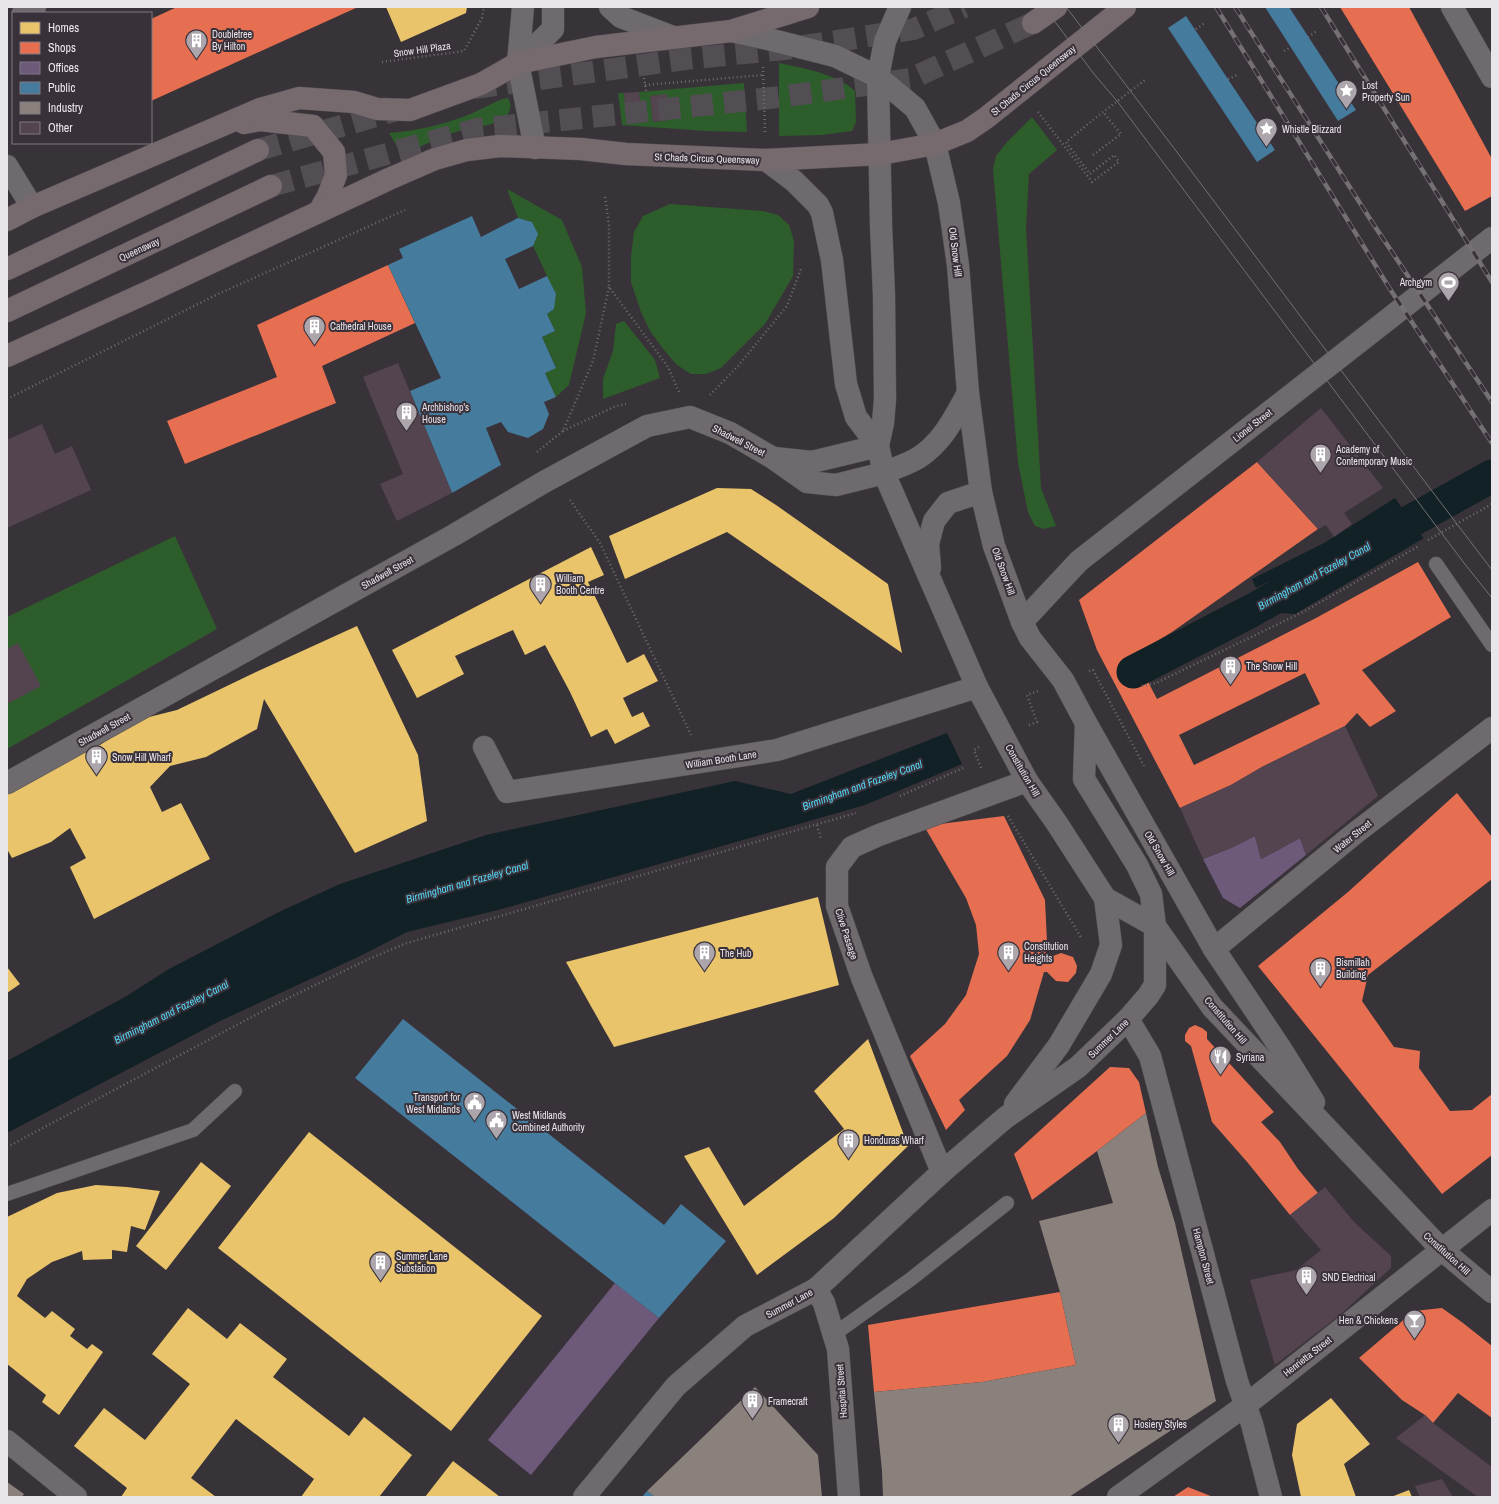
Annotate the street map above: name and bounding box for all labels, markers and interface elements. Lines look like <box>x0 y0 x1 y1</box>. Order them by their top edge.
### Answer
legend <box>12 12 152 144</box>
text: Homes <box>48 20 79 36</box>
building icon: Doubletree By Hilton <box>183 27 209 60</box>
place label: Doubletree By Hilton <box>212 28 253 53</box>
street label: Snow Hill Plaza <box>393 39 452 60</box>
text: Shops <box>48 40 76 56</box>
street label: St Chads Circus Queensway <box>988 42 1079 119</box>
text: Offices <box>48 60 79 76</box>
place icon: Lost Property Sun <box>1333 78 1359 111</box>
place label: Lost Property Sun <box>1362 79 1410 104</box>
text: Public <box>48 80 75 96</box>
text: Industry <box>48 100 83 116</box>
place icon: Whistle Blizzard <box>1253 116 1279 149</box>
text: Other <box>48 120 73 136</box>
place label: Whistle Blizzard <box>1282 123 1341 136</box>
street label: St Chads Circus Queensway <box>654 150 761 167</box>
street label: Old Snow Hill <box>946 227 965 278</box>
street label: Queensway <box>117 234 162 264</box>
sports icon: Archgym <box>1435 269 1461 302</box>
place label: Archgym <box>1399 276 1432 289</box>
building icon: Cathedral House <box>302 313 328 346</box>
place label: Cathedral House <box>330 320 392 333</box>
building icon: Archbishop's House <box>394 400 420 433</box>
place label: Archbishop's House <box>421 401 469 426</box>
street label: Lionel Street <box>1230 406 1275 445</box>
street label: Shadwell Street <box>710 422 768 460</box>
building icon: Academy of Contemporary Music <box>1308 442 1334 475</box>
place label: Academy of Contemporary Music <box>1335 443 1412 468</box>
water label: Birmingham and Fazeley Canal <box>1255 539 1374 613</box>
street label: Old Snow Hill <box>989 546 1018 597</box>
street label: Shadwell Street <box>359 552 416 592</box>
building icon: William Booth Centre <box>527 571 553 604</box>
place label: William Booth Centre <box>556 572 605 597</box>
building icon: The Snow Hill <box>1218 653 1244 686</box>
place label: The Snow Hill <box>1246 660 1297 673</box>
street label: Shadwell Street <box>76 709 133 749</box>
street label: Constitution Hill <box>1002 742 1043 799</box>
building icon: Snow Hill Wharf <box>84 744 110 777</box>
street label: William Booth Lane <box>685 747 758 772</box>
place label: Snow Hill Wharf <box>112 751 171 764</box>
water label: Birmingham and Fazeley Canal <box>800 756 925 813</box>
street label: Water Street <box>1330 816 1375 856</box>
street label: Old Snow Hill <box>1142 828 1178 878</box>
water label: Birmingham and Fazeley Canal <box>404 858 531 906</box>
street label: Clive Passage <box>832 907 861 962</box>
building icon: Constitution Heights <box>996 939 1022 972</box>
building icon: The Hub <box>691 940 717 973</box>
place label: Constitution Heights <box>1024 940 1068 965</box>
place label: The Hub <box>720 947 752 960</box>
building icon: Bismillah Building <box>1308 955 1334 988</box>
place label: Bismillah Building <box>1336 956 1370 981</box>
water label: Birmingham and Fazeley Canal <box>111 977 231 1047</box>
street label: Constitution Hill <box>1202 994 1250 1047</box>
street label: Summer Lane <box>1085 1015 1132 1061</box>
restaurant icon: Syriana <box>1208 1044 1234 1077</box>
place label: Syriana <box>1236 1051 1265 1064</box>
public building icon: Transport for West Midlands <box>462 1090 488 1123</box>
place label: Transport for West Midlands <box>406 1091 460 1116</box>
public building icon: West Midlands Combined Authority <box>484 1108 510 1141</box>
place label: West Midlands Combined Authority <box>512 1109 585 1134</box>
building icon: Honduras Wharf <box>836 1127 862 1160</box>
place label: Honduras Wharf <box>864 1134 924 1147</box>
street label: Hampton Street <box>1190 1227 1217 1286</box>
street label: Constitution Hill <box>1421 1229 1473 1278</box>
building icon: Summer Lane Substation <box>367 1249 393 1282</box>
place label: Summer Lane Substation <box>396 1250 448 1275</box>
building icon: SND Electrical <box>1294 1264 1320 1297</box>
place label: SND Electrical <box>1322 1271 1375 1284</box>
street label: Summer Lane <box>763 1285 815 1321</box>
bar icon: Hen & Chickens <box>1401 1307 1427 1340</box>
place label: Hen & Chickens <box>1339 1314 1398 1327</box>
street label: Henrietta Street <box>1280 1333 1335 1379</box>
street label: Hospital Street <box>833 1363 850 1418</box>
building icon: Framecraft <box>740 1388 766 1421</box>
place label: Framecraft <box>768 1395 808 1408</box>
building icon: Hosiery Styles <box>1106 1411 1132 1444</box>
place label: Hosiery Styles <box>1134 1418 1187 1431</box>

